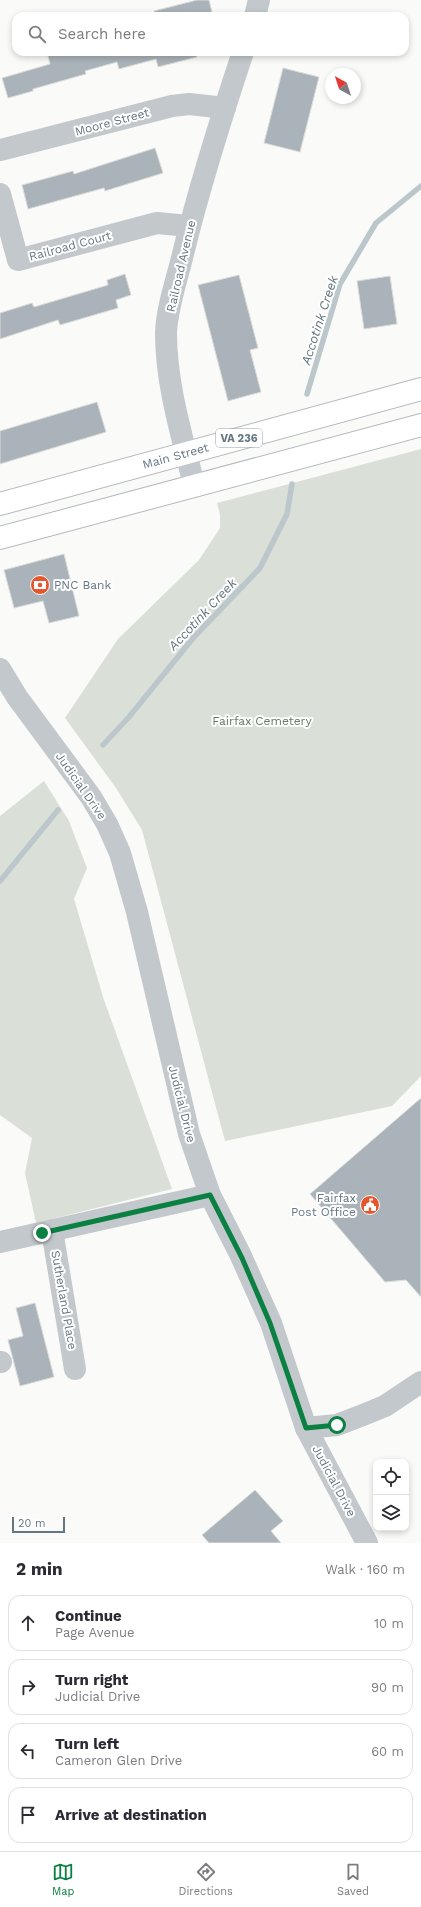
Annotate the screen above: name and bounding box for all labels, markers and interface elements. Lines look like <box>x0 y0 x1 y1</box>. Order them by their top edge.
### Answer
search box <box>12 12 409 56</box>
icon: search <box>26 23 48 45</box>
text: Search here <box>58 25 146 43</box>
north arrow <box>325 68 361 104</box>
street label: Moore Street <box>73 105 151 139</box>
street label: Railroad Avenue <box>164 219 198 313</box>
street label: Railroad Court <box>27 228 113 264</box>
water label: Accotink Creek <box>298 273 341 367</box>
road number: VA 236 <box>216 429 262 447</box>
street label: Main Street <box>141 440 210 472</box>
bank icon: PNC Bank <box>29 574 51 596</box>
water label: Accotink Creek <box>165 575 240 654</box>
place label: PNC Bank <box>54 578 112 592</box>
park label: Fairfax Cemetery <box>212 714 312 728</box>
street label: Judicial Drive <box>53 750 109 822</box>
street label: Judicial Drive <box>166 1064 198 1144</box>
place label: Fairfax Post Office <box>291 1191 356 1219</box>
public building icon: Fairfax Post Office <box>359 1194 381 1216</box>
route end <box>33 1224 51 1242</box>
street label: Sutherland Place <box>48 1249 80 1351</box>
route start <box>328 1416 346 1434</box>
street label: Judicial Drive <box>309 1443 359 1519</box>
map controls <box>373 1459 409 1531</box>
button: locate <box>373 1459 409 1495</box>
button: layers <box>373 1495 409 1531</box>
scale bar <box>12 1515 65 1534</box>
text: 20 m <box>18 1517 46 1530</box>
text: 2 min <box>16 1559 62 1579</box>
text: Walk · 160 m <box>325 1562 405 1577</box>
text: Continue <box>55 1607 122 1625</box>
icon: ahead <box>17 1612 39 1634</box>
text: 10 m <box>374 1616 404 1631</box>
text: Page Avenue <box>55 1625 135 1640</box>
text: Turn right <box>55 1671 128 1689</box>
icon: right <box>17 1676 39 1698</box>
text: 90 m <box>371 1680 404 1695</box>
text: Judicial Drive <box>55 1689 140 1704</box>
text: Turn left <box>55 1735 119 1753</box>
icon: left <box>17 1740 39 1762</box>
text: 60 m <box>371 1744 404 1759</box>
text: Cameron Glen Drive <box>55 1753 182 1768</box>
icon: arrive <box>17 1804 39 1826</box>
text: Arrive at destination <box>55 1806 207 1824</box>
tab: Map <box>52 1861 74 1898</box>
tab: Directions <box>179 1861 233 1898</box>
tab: Saved <box>337 1861 369 1898</box>

